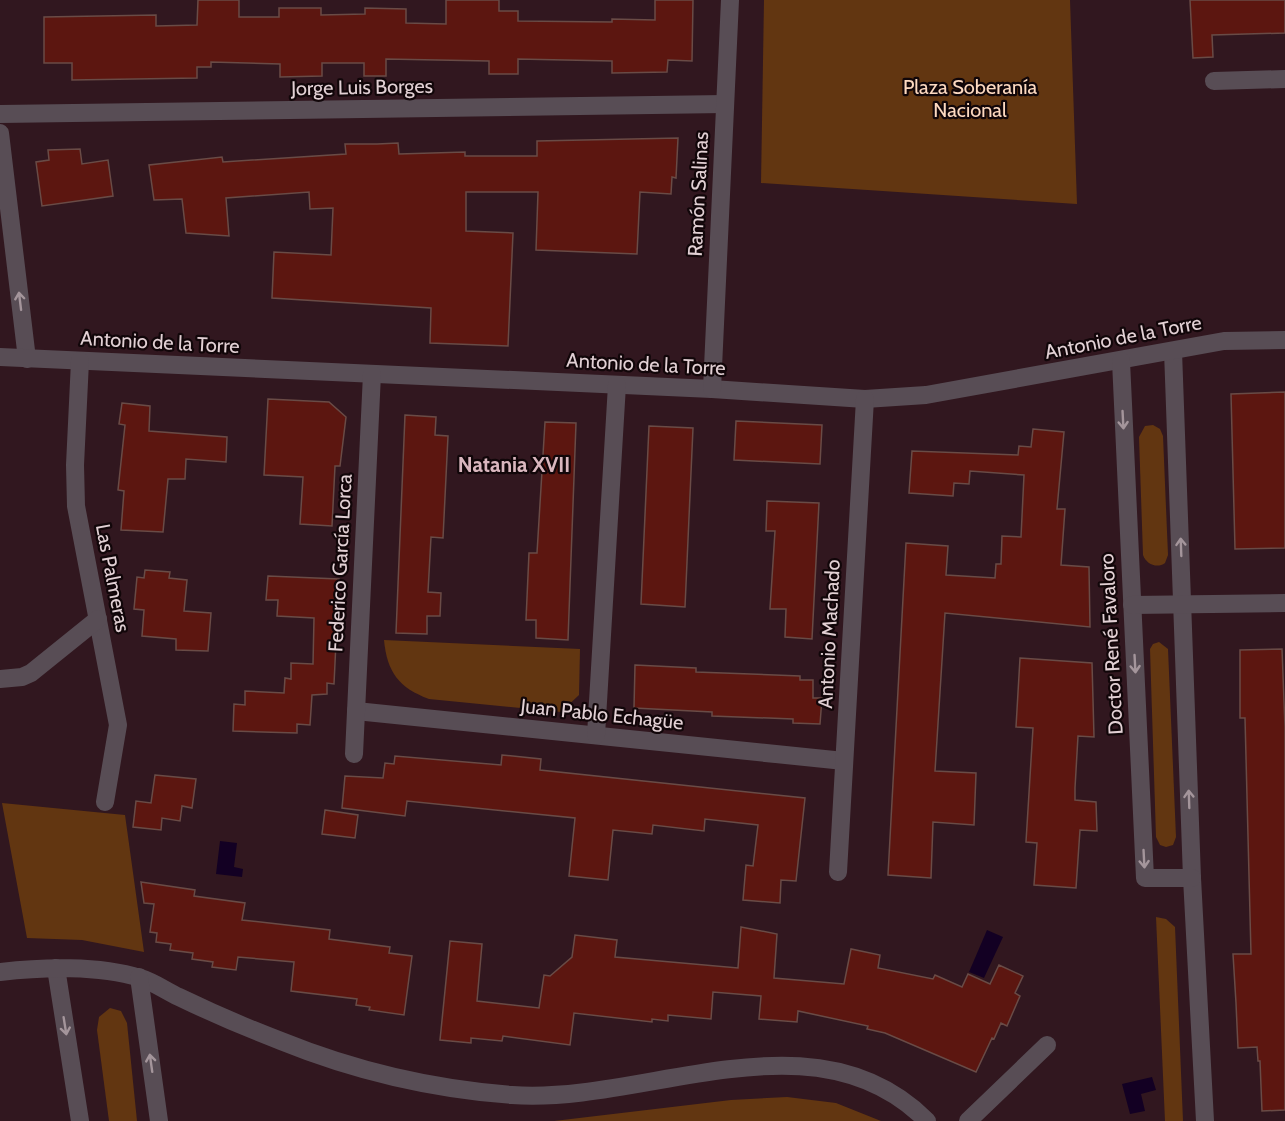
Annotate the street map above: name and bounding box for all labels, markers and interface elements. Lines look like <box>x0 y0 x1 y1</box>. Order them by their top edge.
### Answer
street label: Jorge Luis Borges <box>290 74 433 100</box>
park label: Plaza Soberanía Nacional <box>903 75 1037 122</box>
street label: Ramón Salinas <box>683 131 713 257</box>
one-way arrow <box>15 291 26 311</box>
street label: Antonio de la Torre <box>1043 310 1203 364</box>
street label: Antonio de la Torre <box>80 326 240 358</box>
street label: Antonio de la Torre <box>566 348 726 380</box>
one-way arrow <box>1117 409 1128 429</box>
district label: Natania XVII <box>458 452 570 477</box>
street label: Federico García Lorca <box>323 473 357 653</box>
street label: Las Palmeras <box>91 522 135 634</box>
one-way arrow <box>1175 538 1186 558</box>
street label: Doctor René Favaloro <box>1094 553 1128 735</box>
street label: Antonio Machado <box>813 559 845 709</box>
one-way arrow <box>1129 653 1140 673</box>
street label: Juan Pablo Echagüe <box>518 693 685 734</box>
one-way arrow <box>1184 789 1195 809</box>
one-way arrow <box>1138 848 1149 868</box>
one-way arrow <box>60 1016 71 1035</box>
one-way arrow <box>146 1054 157 1073</box>

